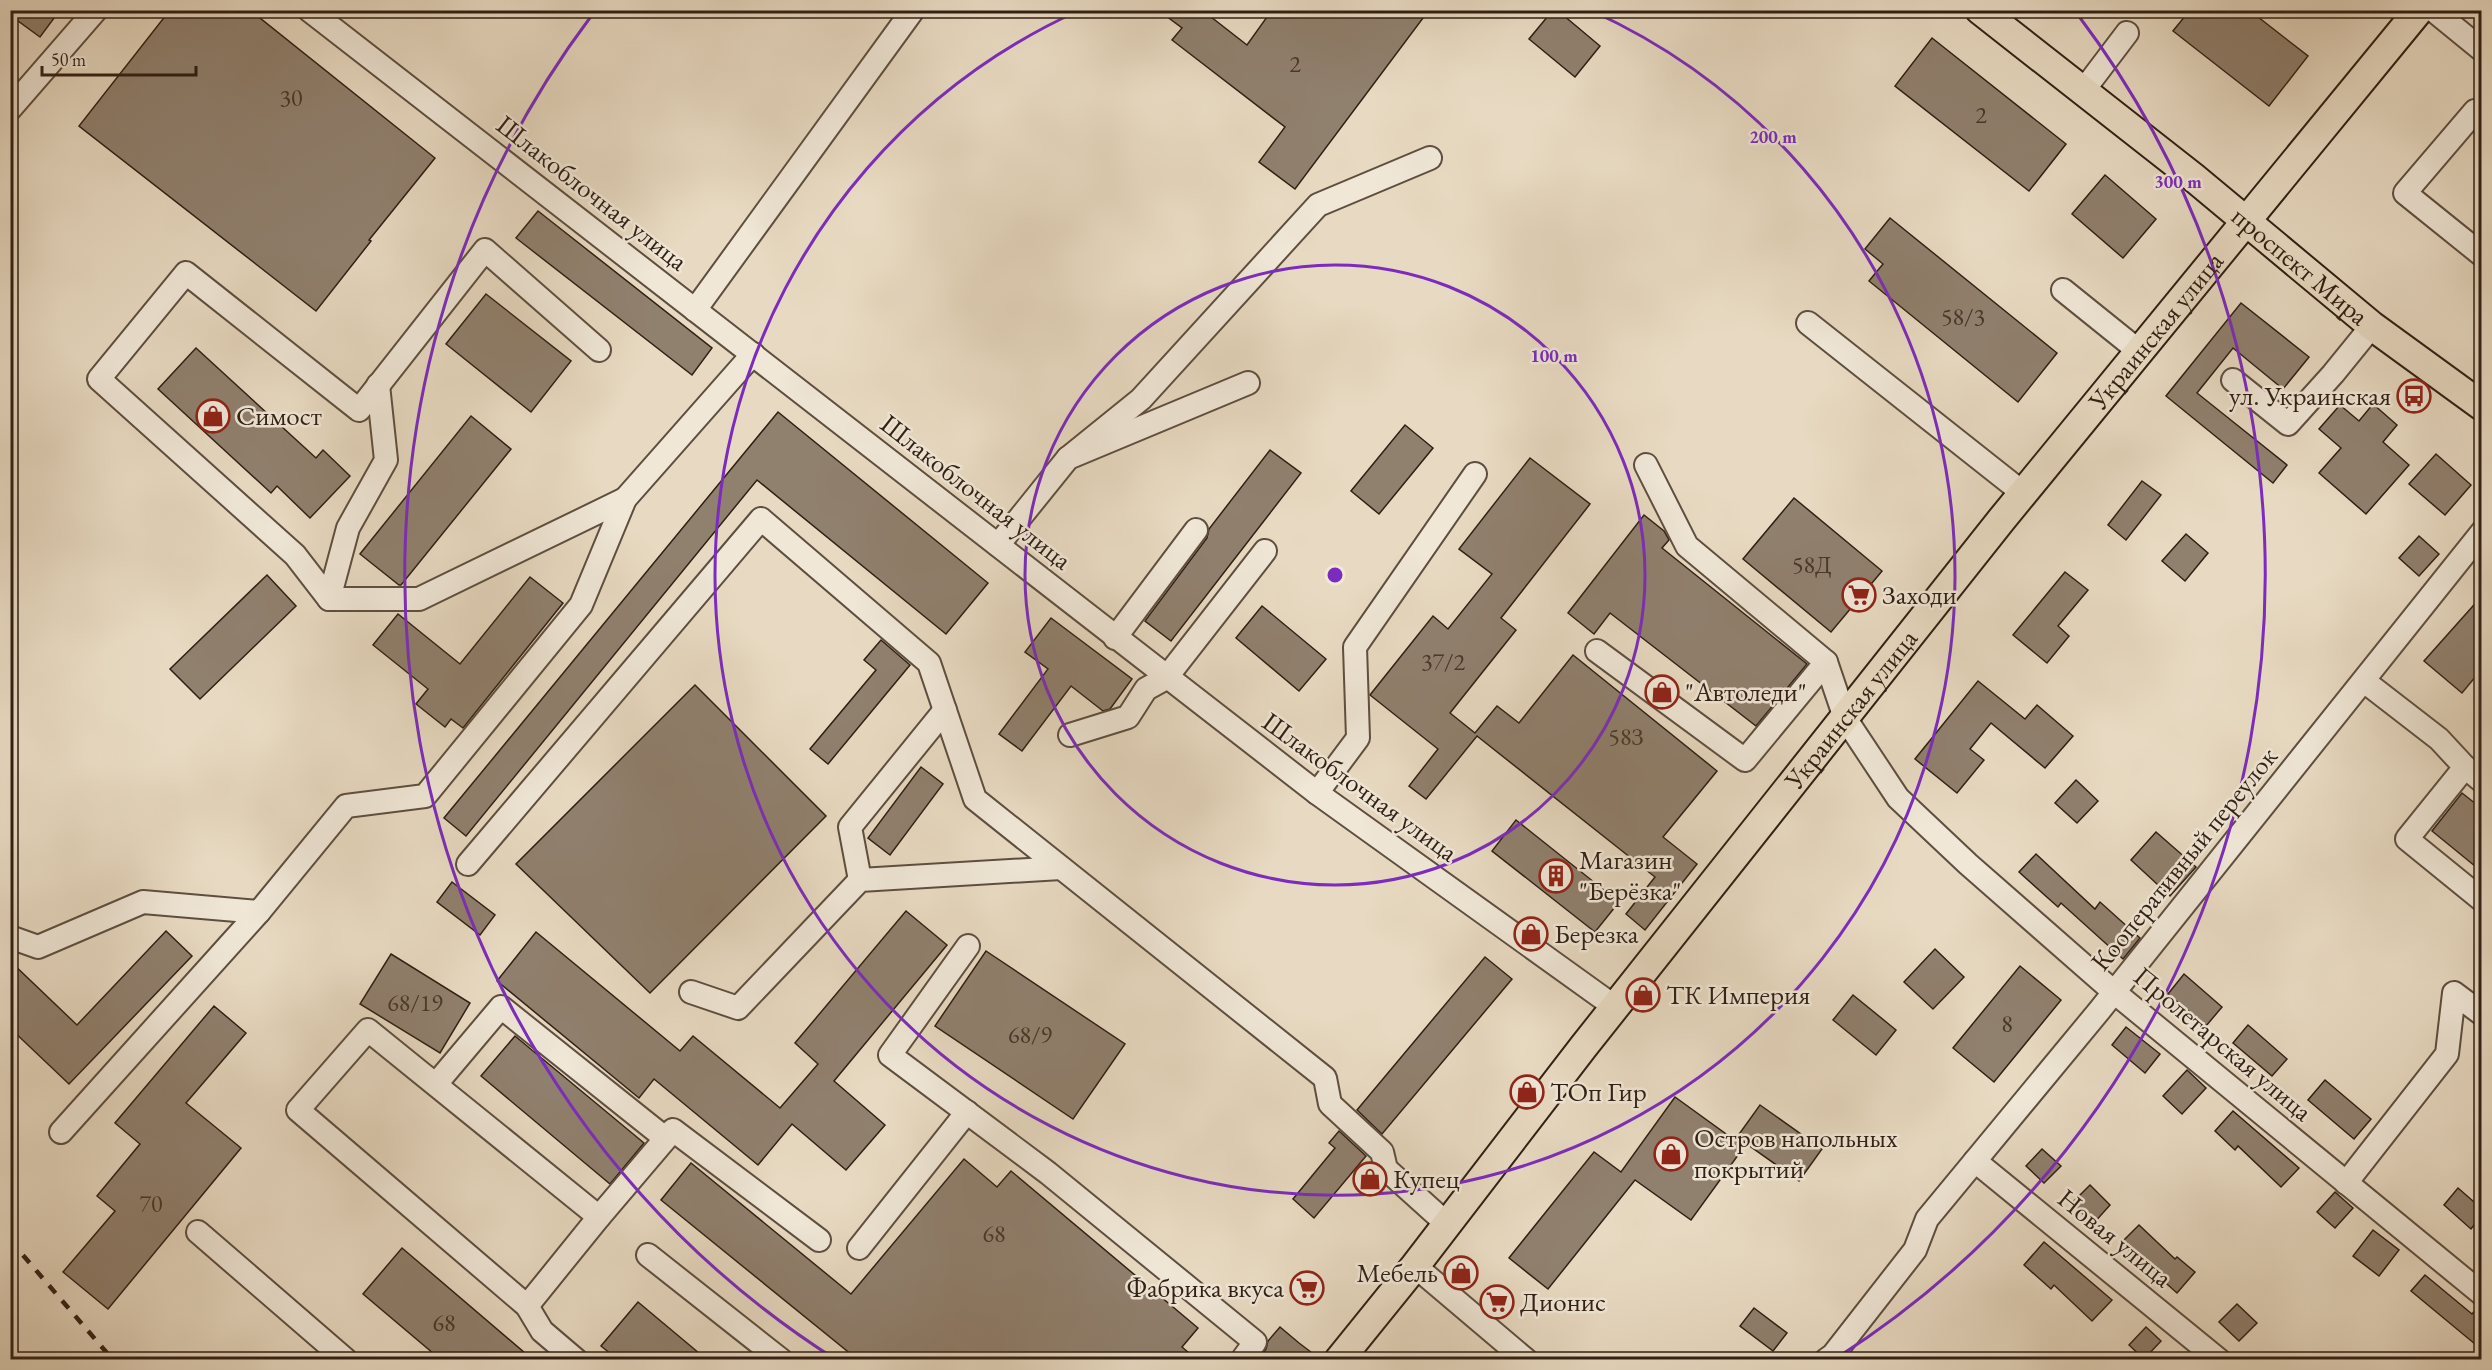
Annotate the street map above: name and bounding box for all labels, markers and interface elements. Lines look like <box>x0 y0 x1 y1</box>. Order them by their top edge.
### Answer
scale bar <box>42 39 196 77</box>
text: 50 m <box>51 48 86 71</box>
house number: 2 <box>1289 48 1301 79</box>
house number: 30 <box>279 82 303 113</box>
house number: 2 <box>1975 99 1987 130</box>
street label: Шлакоблочная улица <box>490 107 695 278</box>
text: 200 m <box>1749 125 1797 148</box>
text: 300 m <box>2154 170 2202 193</box>
street label: проспект Мира <box>2225 199 2376 333</box>
street label: Украинская улица <box>2080 244 2231 418</box>
house number: 58/3 <box>1941 301 1985 332</box>
text: 100 m <box>1530 344 1578 367</box>
place label: ул. Украинская <box>2229 378 2391 413</box>
bus stop icon: ул. Украинская <box>2396 378 2432 414</box>
shop icon: Симост <box>195 398 231 434</box>
place label: Симост <box>236 398 322 433</box>
street label: Шлакоблочная улица <box>874 406 1079 577</box>
house number: 58Д <box>1792 549 1832 580</box>
centre of rings <box>1325 565 1345 585</box>
supermarket icon: Заходи <box>1841 577 1877 613</box>
place label: Заходи <box>1882 577 1957 612</box>
street label: Украинская улица <box>1776 622 1925 797</box>
house number: 37/2 <box>1421 646 1466 677</box>
shop icon: "Автоледи" <box>1644 674 1680 710</box>
place label: "Автоледи" <box>1685 674 1807 709</box>
street label: Шлакоблочная улица <box>1256 704 1465 869</box>
house number: 58З <box>1608 721 1644 752</box>
street label: Кооперативный переулок <box>2082 739 2285 978</box>
place label: Магазин "Берёзка" <box>1579 842 1681 908</box>
building icon: Магазин "Берёзка" <box>1538 858 1574 894</box>
shop icon: Березка <box>1513 916 1549 952</box>
place label: Березка <box>1554 916 1639 951</box>
street label: Пролетарская улица <box>2127 959 2320 1129</box>
shop icon: ТК Империя <box>1625 977 1661 1013</box>
place label: ТК Империя <box>1666 977 1810 1012</box>
house number: 68/19 <box>387 987 443 1018</box>
house number: 8 <box>2001 1008 2013 1039</box>
house number: 68/9 <box>1008 1019 1053 1050</box>
shop icon: ТОп Гир <box>1509 1074 1545 1110</box>
place label: ТОп Гир <box>1550 1074 1647 1109</box>
place label: Остров напольных покрытий <box>1694 1120 1898 1186</box>
shop icon: Остров напольных покрытий <box>1653 1136 1689 1172</box>
shop icon: Купец <box>1352 1161 1388 1197</box>
place label: Купец <box>1393 1161 1460 1196</box>
street label: Новая улица <box>2051 1181 2180 1295</box>
house number: 70 <box>139 1188 163 1219</box>
house number: 68 <box>982 1218 1006 1249</box>
place label: Мебель <box>1356 1255 1438 1290</box>
shop icon: Мебель <box>1443 1255 1479 1291</box>
place label: Фабрика вкуса <box>1126 1270 1284 1305</box>
supermarket icon: Фабрика вкуса <box>1289 1270 1325 1306</box>
supermarket icon: Дионис <box>1479 1284 1515 1320</box>
place label: Дионис <box>1520 1284 1606 1319</box>
house number: 68 <box>432 1307 456 1338</box>

